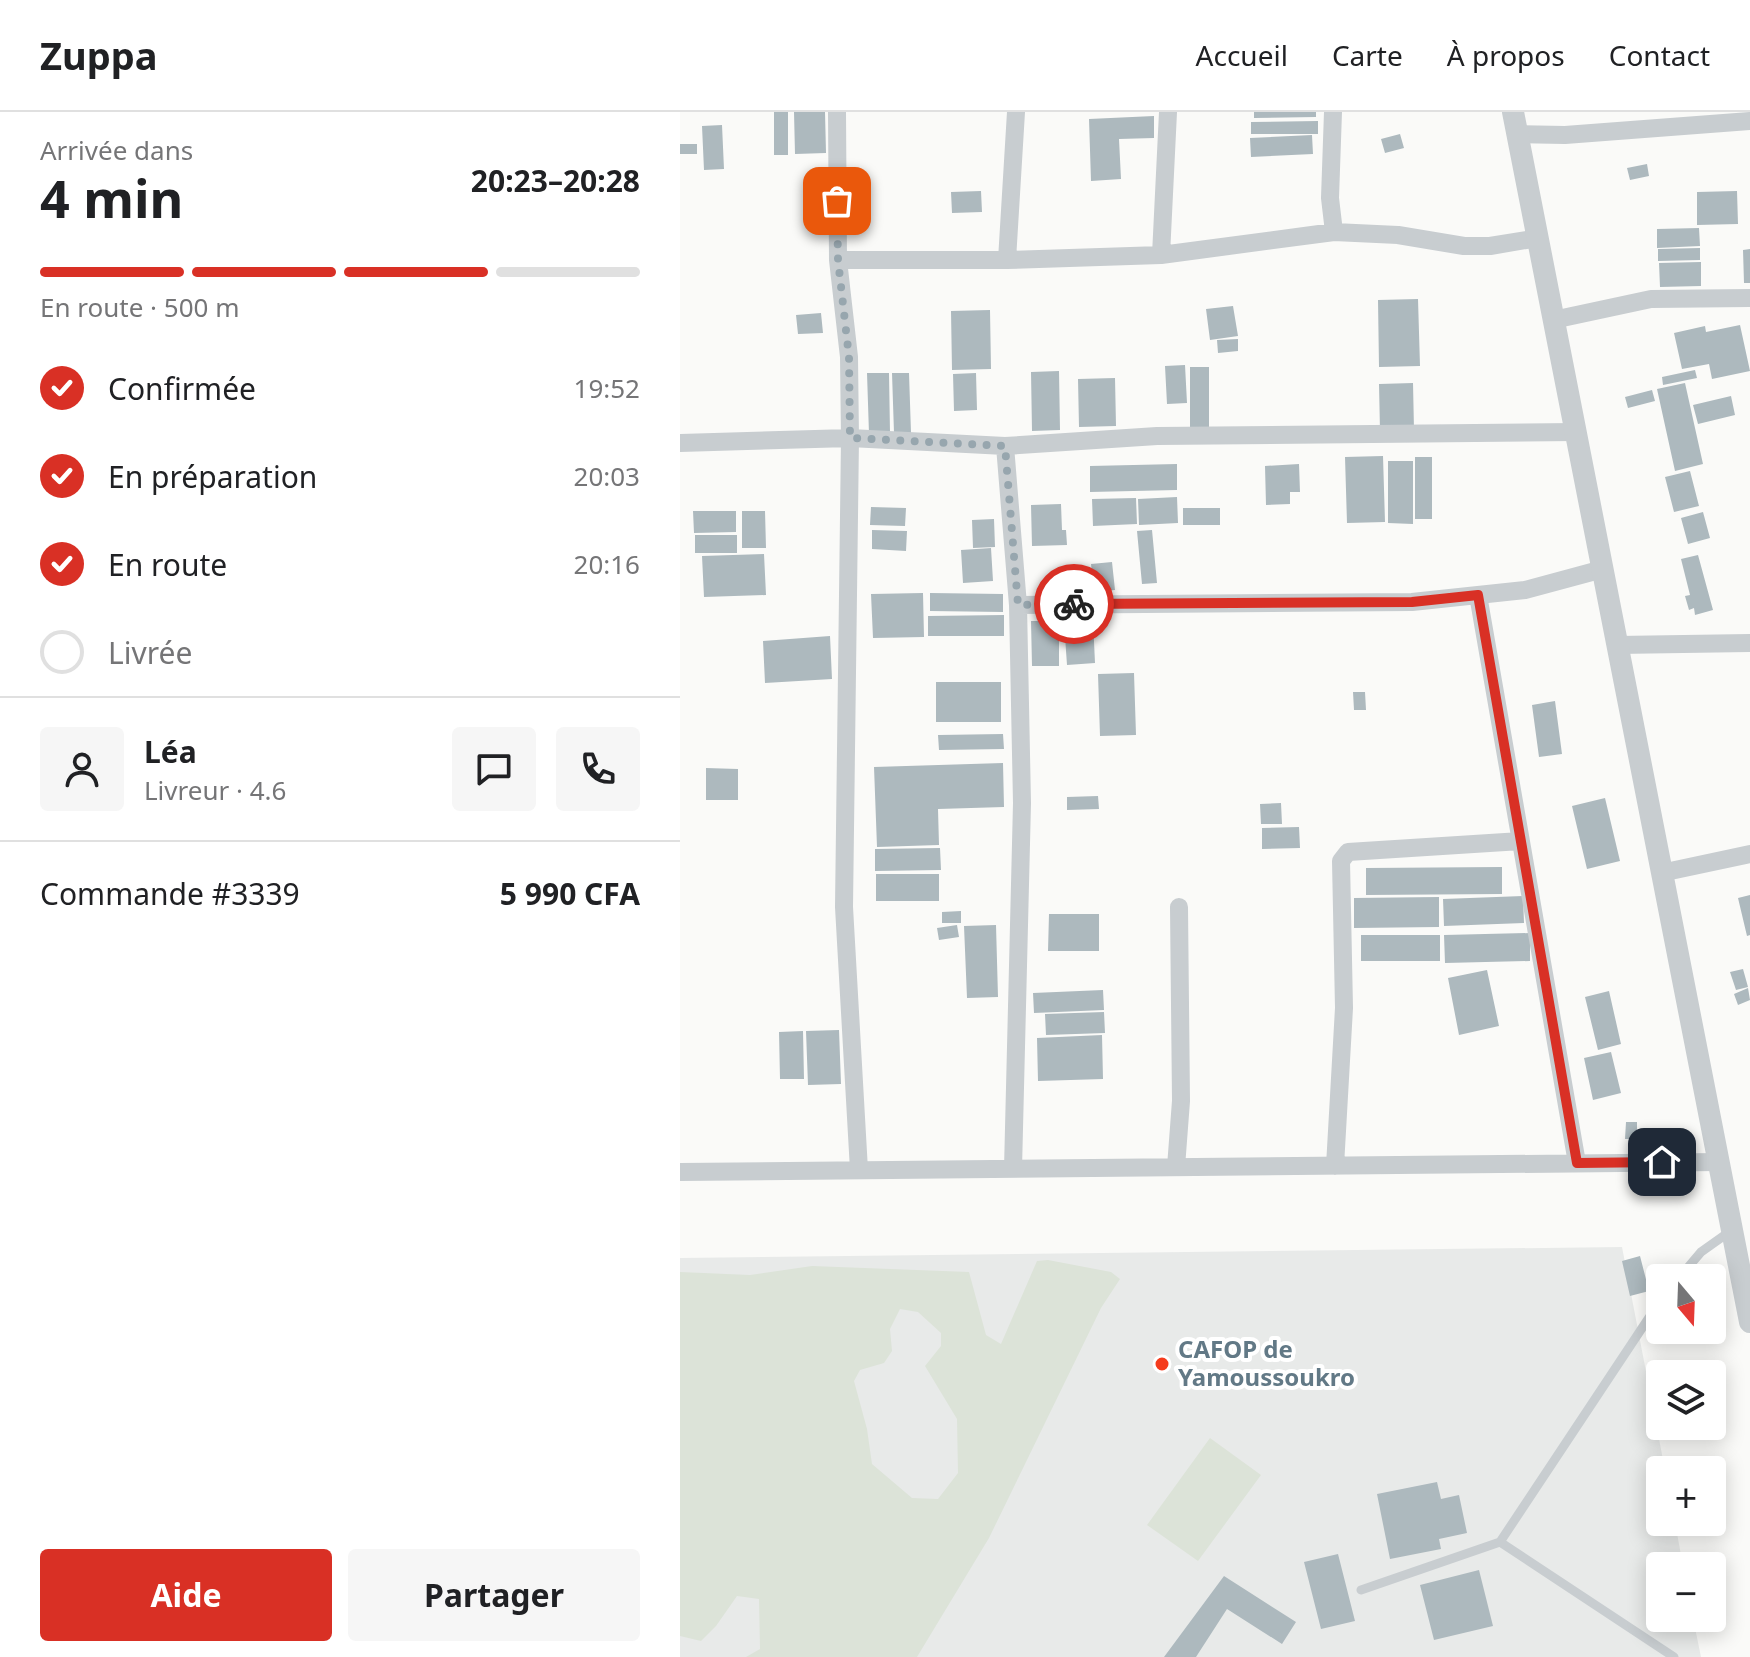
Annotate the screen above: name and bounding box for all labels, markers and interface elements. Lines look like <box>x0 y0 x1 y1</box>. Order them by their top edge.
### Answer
text: Zuppa <box>40 29 158 81</box>
text: Accueil <box>1196 36 1288 74</box>
text: Carte <box>1332 36 1403 74</box>
text: À propos <box>1447 36 1565 74</box>
text: Contact <box>1609 36 1710 74</box>
text: Arrivée dans <box>40 132 193 168</box>
text: 20:23–20:28 <box>471 160 640 201</box>
text: 4 min <box>40 162 183 233</box>
pin <box>803 167 871 235</box>
icon: bag <box>815 179 859 223</box>
text: En route · 500 m <box>40 289 240 325</box>
icon: check <box>40 366 84 410</box>
text: Confirmée <box>108 368 256 409</box>
text: 19:52 <box>574 370 640 406</box>
icon: check <box>40 454 84 498</box>
text: En préparation <box>108 456 317 497</box>
text: 20:03 <box>574 458 640 494</box>
icon: check <box>40 542 84 586</box>
text: En route <box>108 544 227 585</box>
text: 20:16 <box>574 546 640 582</box>
courier <box>1034 564 1114 644</box>
icon: bike <box>1052 582 1096 626</box>
text: Livrée <box>108 632 192 673</box>
button: person <box>40 727 124 811</box>
button: chat <box>452 727 536 811</box>
button: phone <box>556 727 640 811</box>
text: Léa <box>144 731 197 772</box>
text: Livreur · 4.6 <box>144 772 286 808</box>
text: Commande #3339 <box>40 873 300 914</box>
text: 5 990 CFA <box>500 873 640 914</box>
pin <box>1628 1128 1696 1196</box>
icon: home <box>1640 1140 1684 1184</box>
north arrow <box>1646 1264 1726 1344</box>
map controls <box>1646 1264 1726 1632</box>
place label: CAFOP de Yamoussoukro <box>1178 1332 1355 1393</box>
marker: CAFOP de Yamoussoukro <box>1153 1355 1171 1373</box>
button: layers <box>1646 1360 1726 1440</box>
button: + <box>1646 1456 1726 1536</box>
button: Aide <box>40 1549 332 1641</box>
button: Partager <box>348 1549 640 1641</box>
button: − <box>1646 1552 1726 1632</box>

